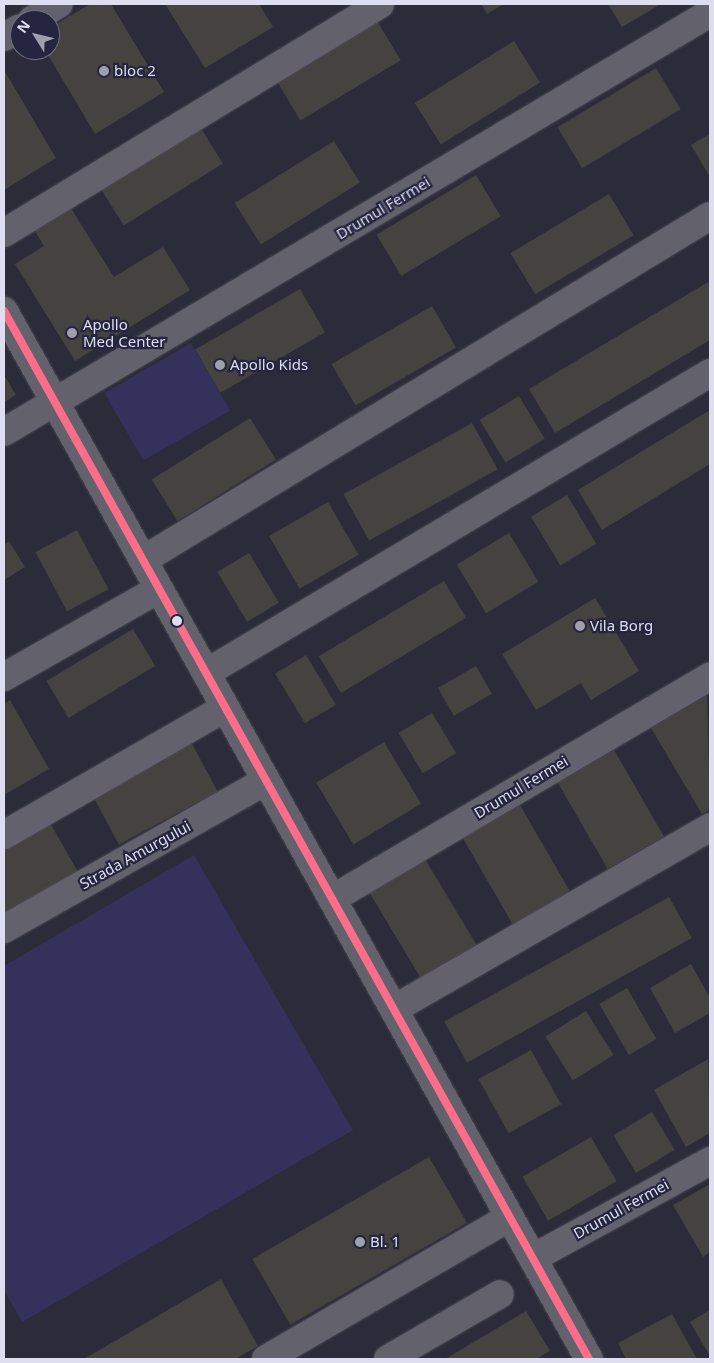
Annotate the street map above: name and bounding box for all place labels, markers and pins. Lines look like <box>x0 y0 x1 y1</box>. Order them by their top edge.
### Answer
place label: bloc 2 <box>114 62 156 80</box>
marker: bloc 2 <box>98 65 110 77</box>
place label: Apollo Med Center <box>83 315 165 350</box>
marker: Apollo Med Center <box>65 326 79 340</box>
place label: Apollo Kids <box>230 356 308 374</box>
marker: Apollo Kids <box>214 359 226 371</box>
unlabelled marker <box>172 616 182 626</box>
place label: Vila Borg <box>590 617 653 635</box>
marker: Vila Borg <box>574 620 586 632</box>
place label: Bl. 1 <box>370 1233 400 1251</box>
marker: Bl. 1 <box>354 1236 366 1248</box>

